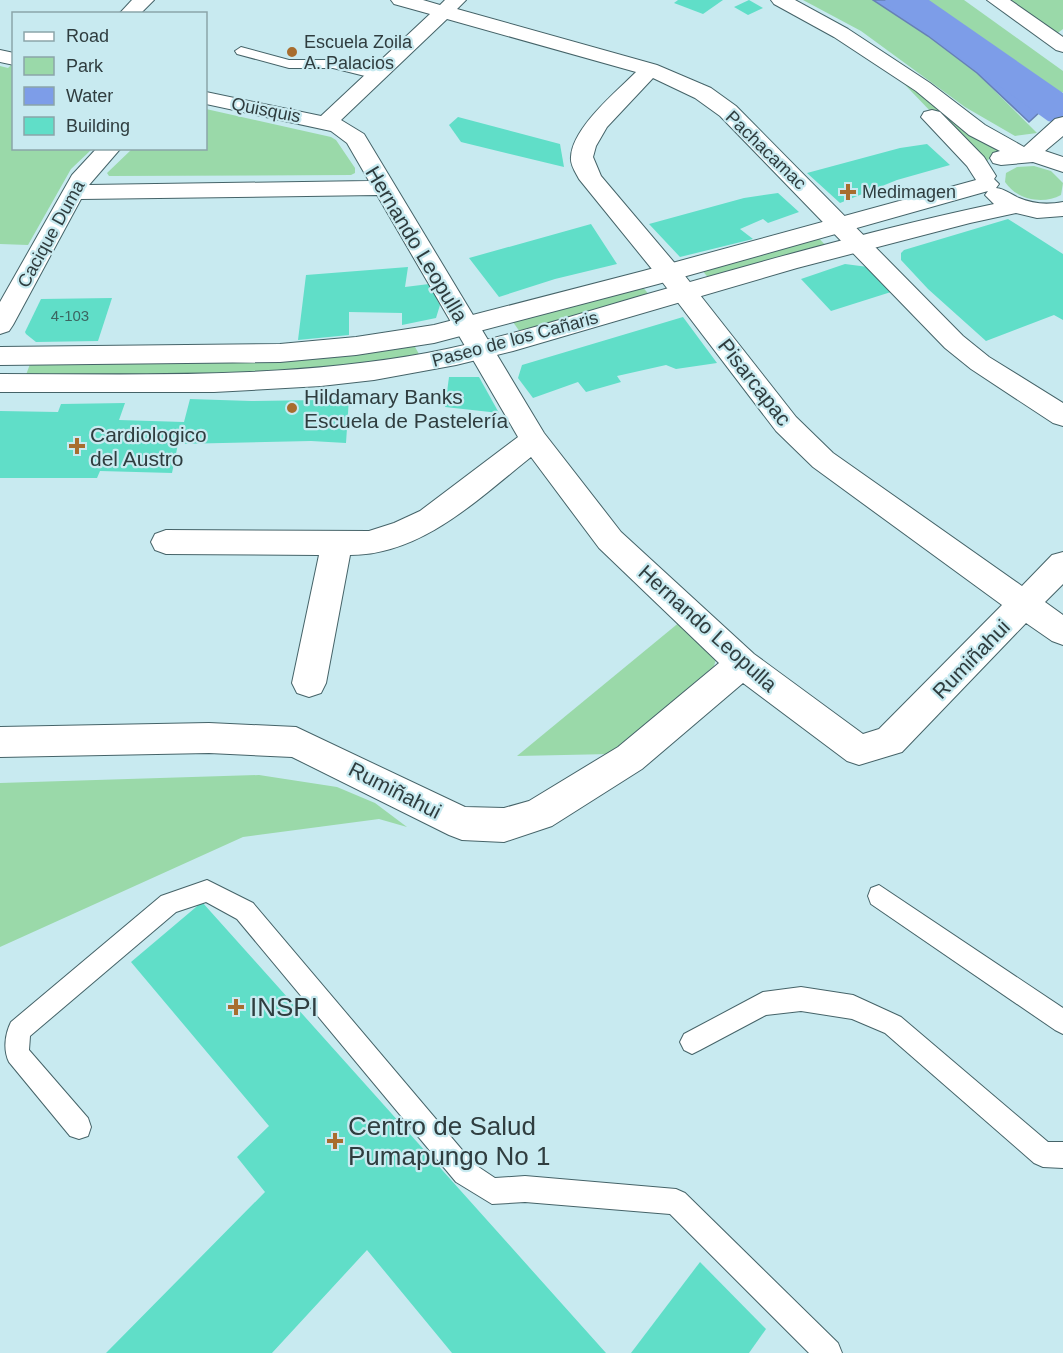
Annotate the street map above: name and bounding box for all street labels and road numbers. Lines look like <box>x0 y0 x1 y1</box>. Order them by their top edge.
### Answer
street label: Quisquis <box>230 94 302 126</box>
street label: Pachacamac <box>722 107 810 193</box>
street label: Hernando Leopulla <box>361 162 473 326</box>
street label: Cacique Duma <box>13 176 89 291</box>
street label: Paseo de los Cañaris <box>430 307 600 371</box>
street label: Pisarcapac <box>714 334 796 430</box>
street label: Hernando Leopulla <box>634 560 782 696</box>
street label: Rumiñahui <box>928 615 1014 703</box>
street label: Rumiñahui <box>345 757 445 823</box>

